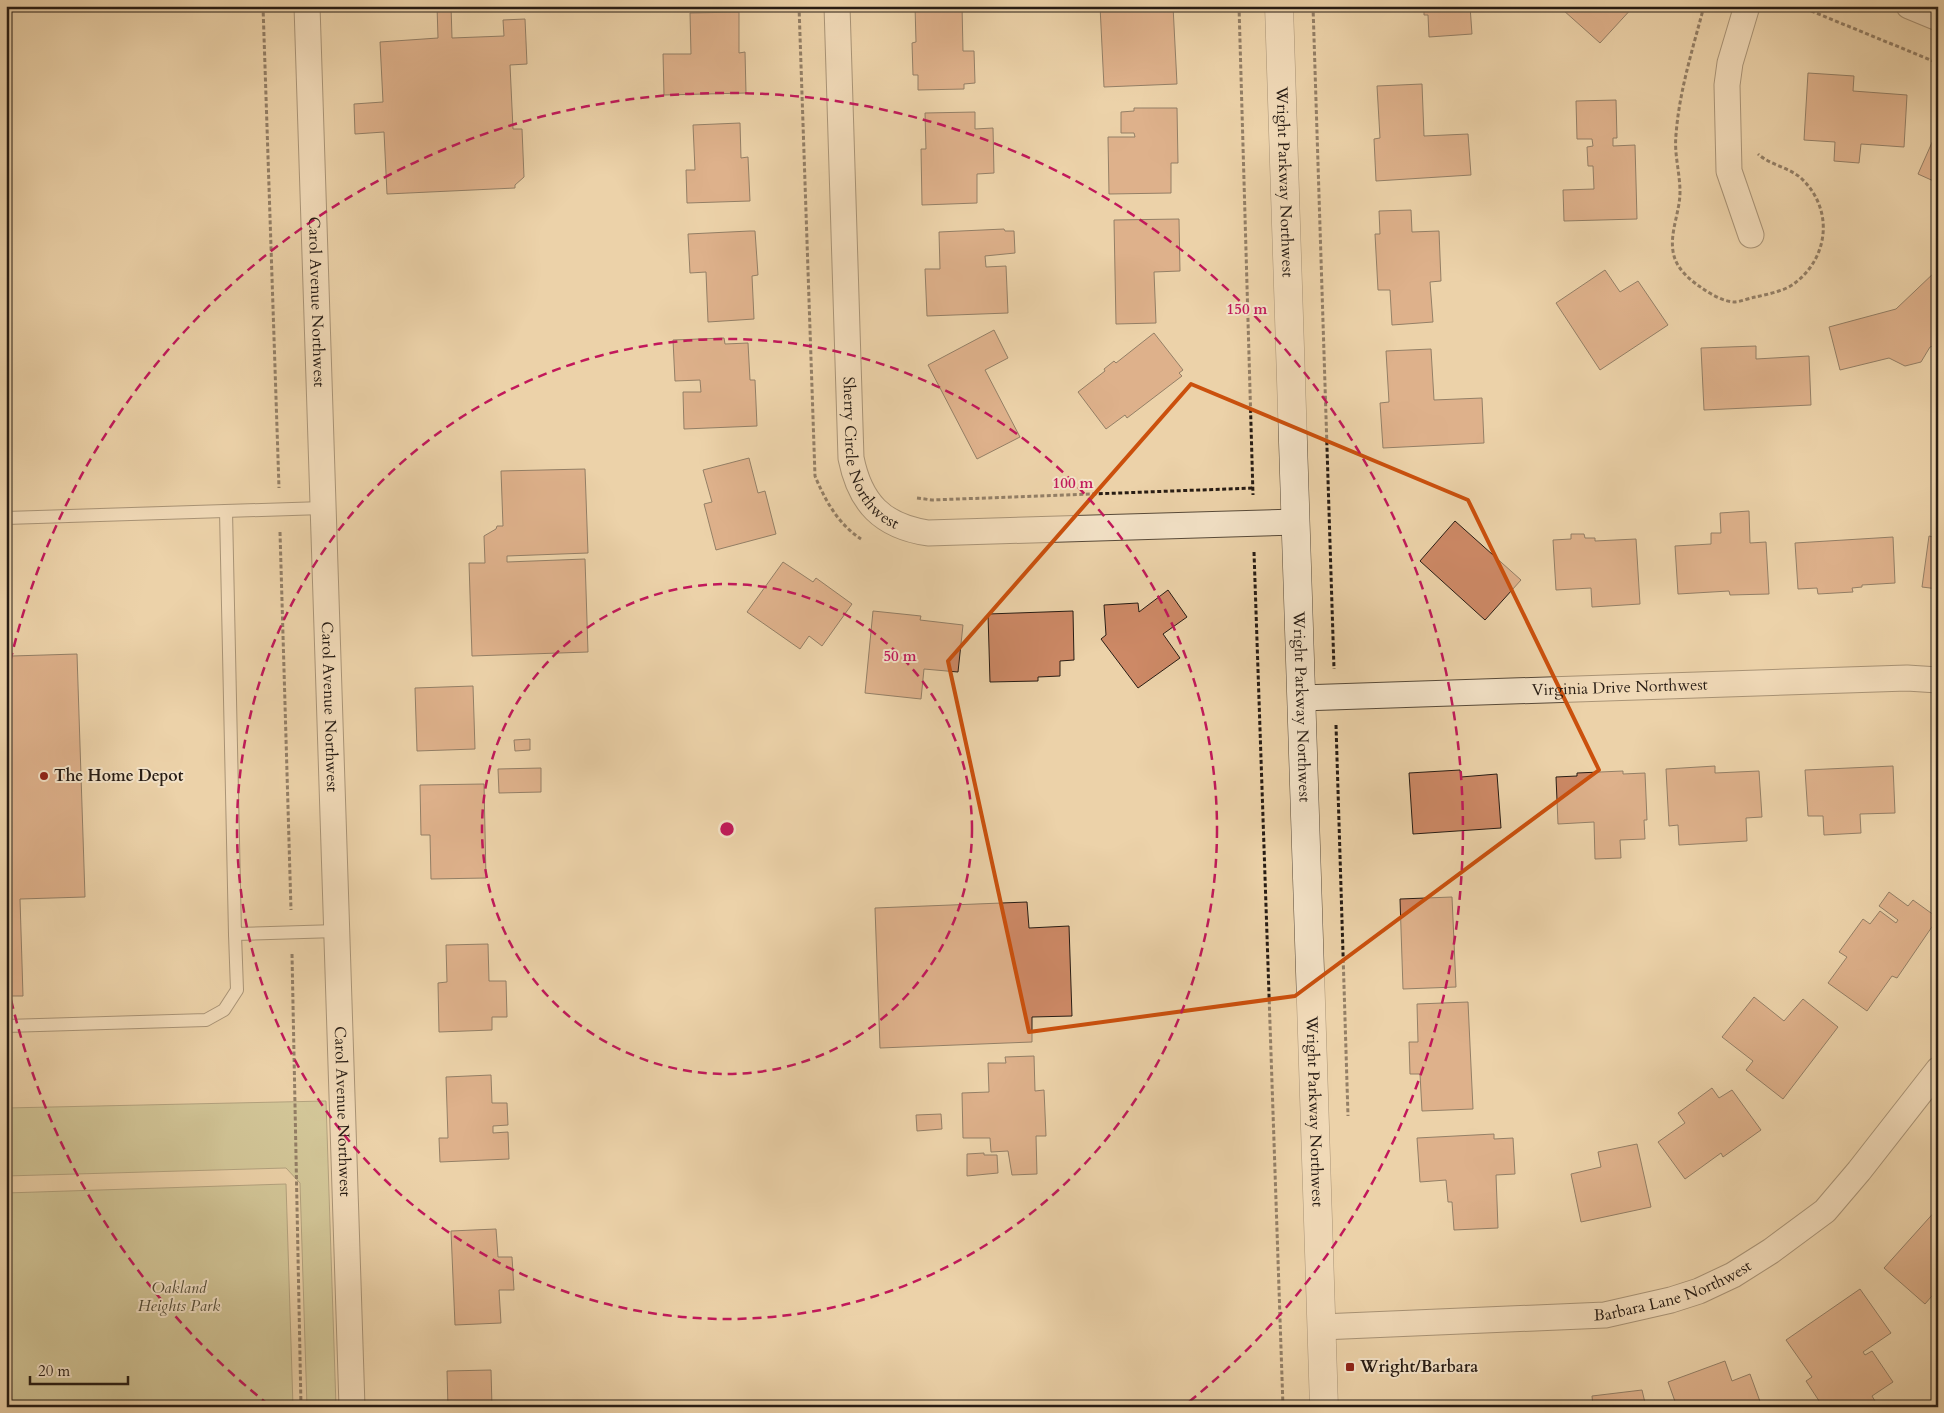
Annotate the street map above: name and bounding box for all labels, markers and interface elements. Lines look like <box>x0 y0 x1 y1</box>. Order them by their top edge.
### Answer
street label: Wright Parkway Northwest <box>1271 85 1299 278</box>
street label: Carol Avenue Northwest <box>303 216 330 388</box>
text: 150 m <box>1227 299 1268 319</box>
street label: Sherry Circle Northwest <box>837 376 903 535</box>
text: 100 m <box>1053 473 1094 493</box>
street label: Wright Parkway Northwest <box>1287 610 1316 802</box>
street label: Carol Avenue Northwest <box>316 621 343 792</box>
text: 50 m <box>883 646 917 666</box>
street label: Virginia Drive Northwest <box>1532 674 1708 701</box>
place label: The Home Depot <box>54 765 184 787</box>
marker: The Home Depot <box>38 770 50 782</box>
centre of rings <box>718 820 736 838</box>
street label: Wright Parkway Northwest <box>1300 1015 1329 1207</box>
street label: Carol Avenue Northwest <box>329 1026 356 1197</box>
street label: Barbara Lane Northwest <box>1593 1255 1756 1326</box>
park label: Oakland Heights Park <box>138 1277 220 1317</box>
scale bar <box>30 1353 128 1385</box>
place label: Wright/Barbara <box>1359 1356 1478 1378</box>
text: 20 m <box>38 1361 70 1381</box>
marker: Wright/Barbara <box>1344 1361 1356 1373</box>

